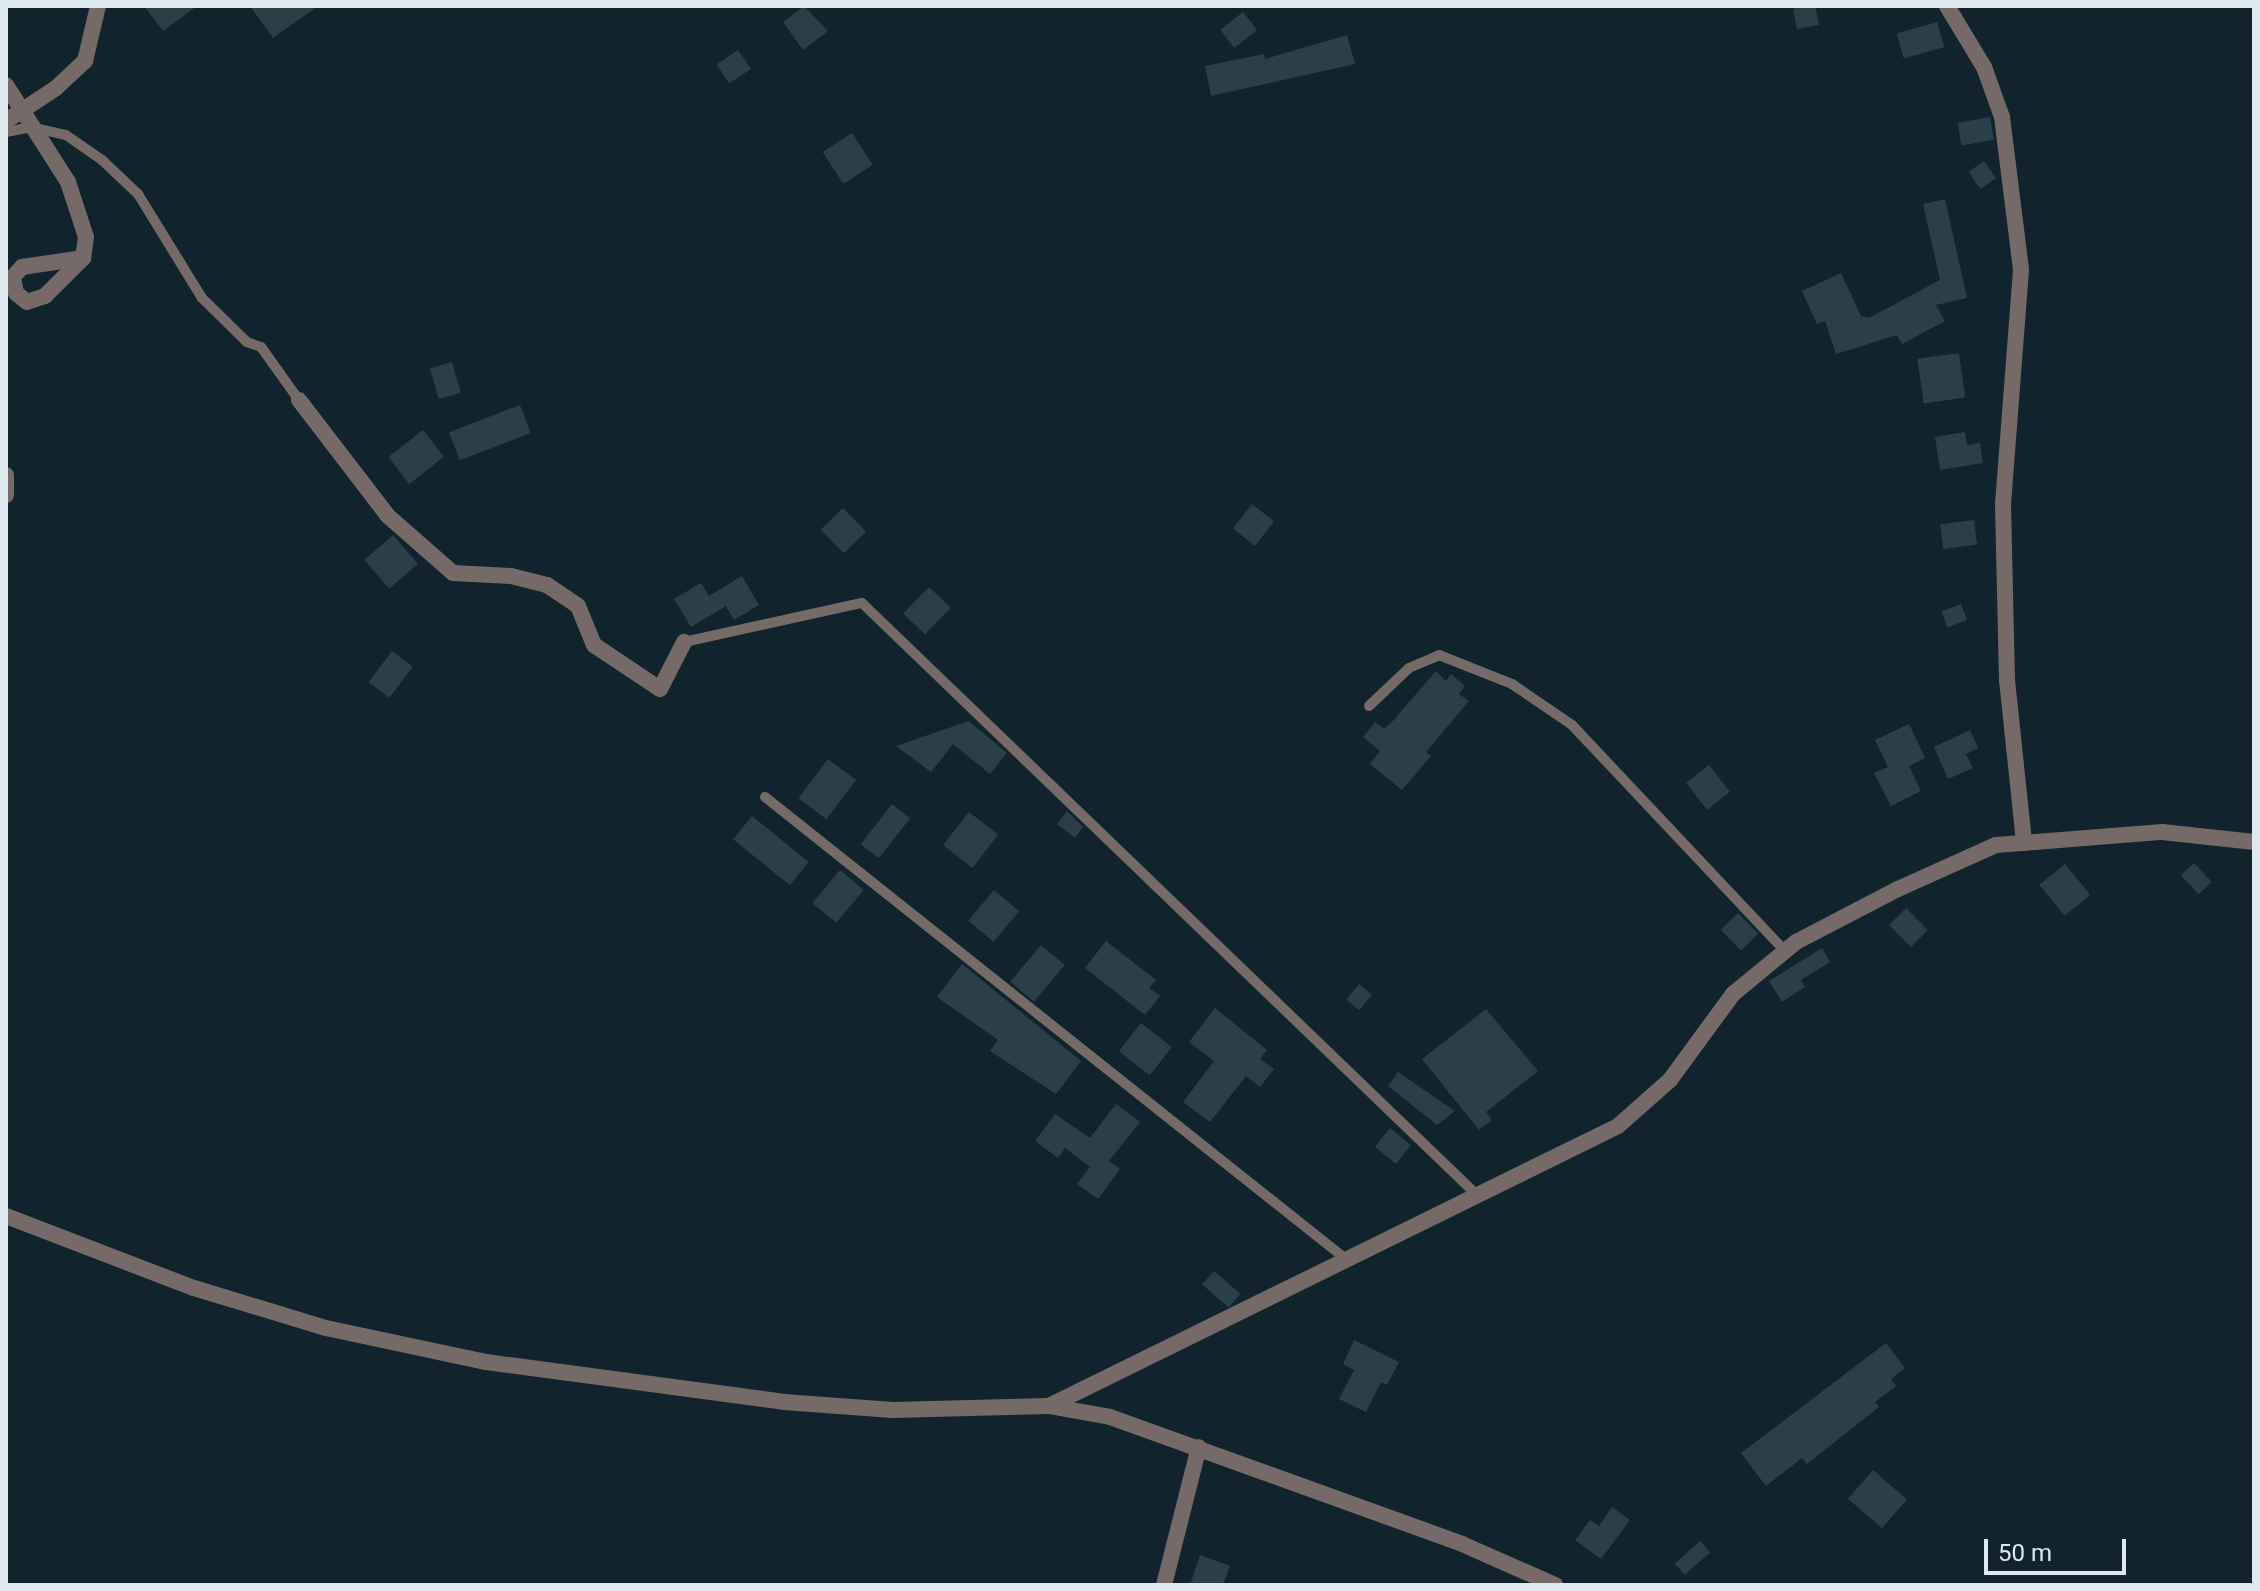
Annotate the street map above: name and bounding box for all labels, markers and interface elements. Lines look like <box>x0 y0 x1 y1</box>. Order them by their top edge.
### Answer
scale bar <box>1988 1523 2130 1573</box>
text: 50 m <box>1998 1539 2052 1567</box>

